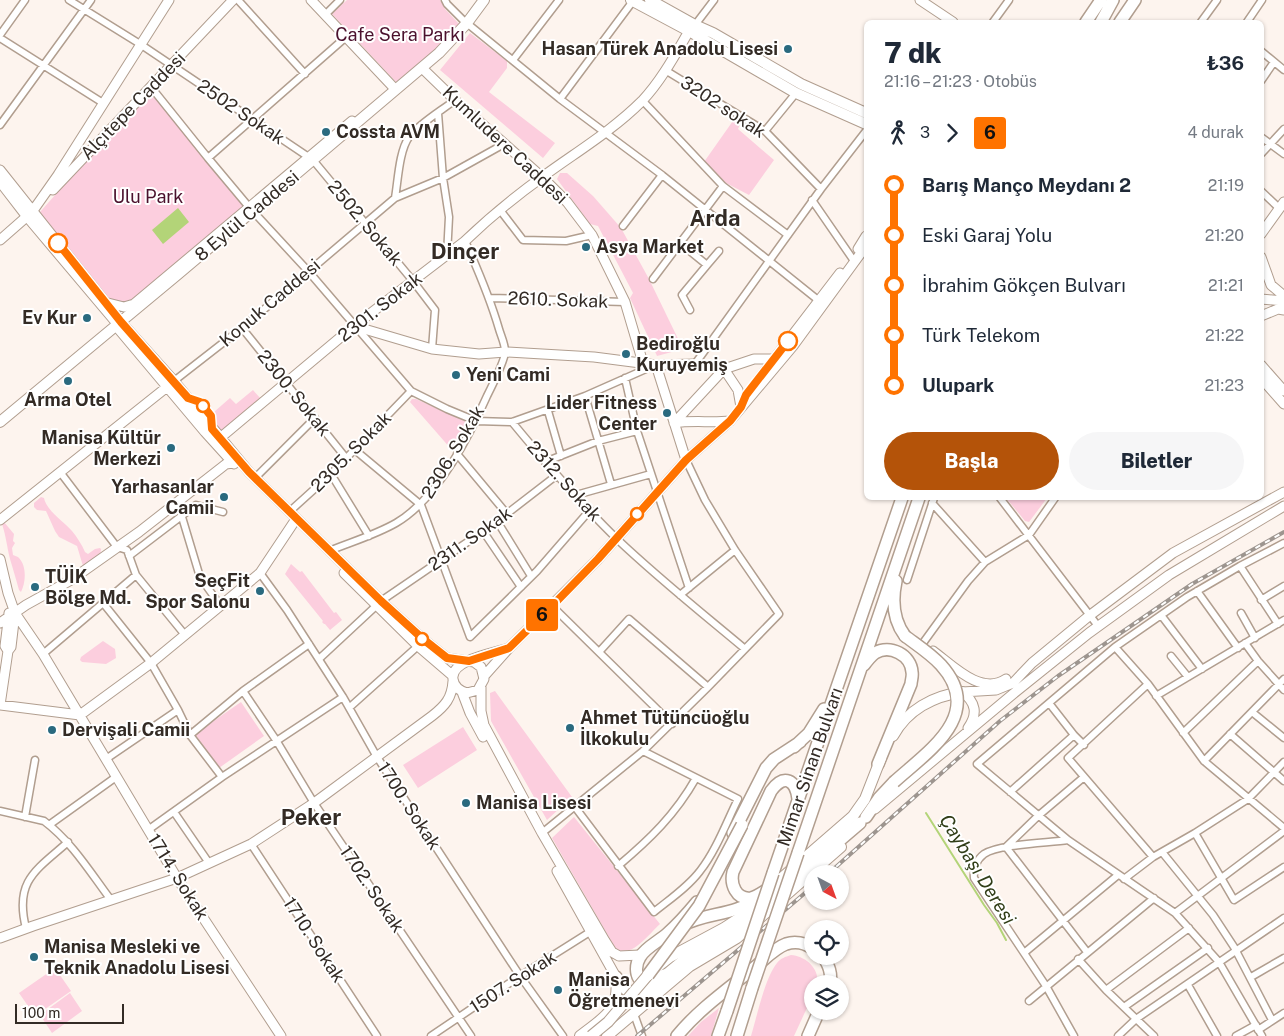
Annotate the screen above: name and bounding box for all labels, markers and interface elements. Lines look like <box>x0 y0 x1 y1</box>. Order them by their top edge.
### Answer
park label: Cafe Sera Parkı <box>335 24 465 45</box>
text: 7 dk <box>884 36 942 69</box>
place label: Hasan Türek Anadolu Lisesi <box>542 38 778 59</box>
marker: Hasan Türek Anadolu Lisesi <box>782 43 794 55</box>
street label: Alçıtepe Caddesi <box>76 48 189 164</box>
text: ₺36 <box>1206 52 1244 74</box>
street label: 3202 sokak <box>677 71 770 142</box>
text: 21:16 – 21:23 · Otobüs <box>884 72 1037 91</box>
street label: 2502 Sokak <box>194 75 289 148</box>
street label: Kumludere Caddesi <box>439 81 572 208</box>
icon: walk <box>884 119 912 147</box>
icon: forward <box>938 119 966 147</box>
place label: Cossta AVM <box>336 121 440 142</box>
text: 6 <box>984 122 996 143</box>
text: 3 <box>920 123 930 142</box>
text: 4 durak <box>1188 123 1244 142</box>
marker: Cossta AVM <box>320 126 332 138</box>
street label: 8 Eylül Caddesi <box>190 166 303 265</box>
text: Barış Manço Meydanı 2 <box>922 174 1131 196</box>
street label: 2502. Sokak <box>324 176 407 269</box>
text: 21:19 <box>1208 176 1244 195</box>
park label: Ulu Park <box>113 186 183 207</box>
district label: Arda <box>690 205 740 231</box>
text: Eski Garaj Yolu <box>922 224 1052 246</box>
text: 21:20 <box>1205 226 1244 245</box>
unlabelled marker <box>48 233 68 253</box>
place label: Asya Market <box>596 236 704 257</box>
district label: Dinçer <box>431 238 499 264</box>
marker: Asya Market <box>580 241 592 253</box>
street label: Konuk Caddesi <box>215 254 324 351</box>
street label: 2301. Sokak <box>334 267 426 346</box>
text: İbrahim Gökçen Bulvarı <box>922 274 1126 296</box>
text: 21:21 <box>1208 276 1244 295</box>
street label: 2610. Sokak <box>507 287 609 312</box>
place label: Ev Kur <box>22 307 78 328</box>
marker: Ev Kur <box>81 312 93 324</box>
text: Türk Telekom <box>922 324 1040 346</box>
text: 21:22 <box>1205 326 1244 345</box>
unlabelled marker <box>778 331 798 351</box>
place label: Bediroğlu Kuruyemiş <box>636 333 728 375</box>
street label: 2300. Sokak <box>253 346 335 440</box>
marker: Bediroğlu Kuruyemiş <box>620 348 632 360</box>
place label: Yeni Cami <box>466 364 550 385</box>
marker: Yeni Cami <box>450 369 462 381</box>
text: Ulupark <box>922 374 994 396</box>
marker: Arma Otel <box>62 375 74 387</box>
text: 21:23 <box>1204 376 1244 395</box>
place label: Arma Otel <box>24 389 112 410</box>
place label: Lider Fitness Center <box>546 392 658 434</box>
unlabelled marker <box>196 399 210 413</box>
street label: 2306. Sokak <box>417 402 488 502</box>
street label: 2305. Sokak <box>306 407 395 496</box>
marker: Lider Fitness Center <box>661 407 673 419</box>
place label: Manisa Kültür Merkezi <box>41 427 162 469</box>
button: Başla <box>884 432 1059 490</box>
button: Biletler <box>1069 432 1244 490</box>
street label: 2312. Sokak <box>523 436 606 525</box>
marker: Manisa Kültür Merkezi <box>165 442 177 454</box>
place label: Yarhasanlar Camii <box>111 476 215 518</box>
marker: Yarhasanlar Camii <box>218 491 230 503</box>
street label: 2311. Sokak <box>424 502 516 575</box>
unlabelled marker <box>630 507 644 521</box>
place label: TÜİK Bölge Md. <box>45 565 131 608</box>
place label: SeçFit Spor Salonu <box>145 570 250 612</box>
marker: TÜİK Bölge Md. <box>29 581 41 593</box>
marker: SeçFit Spor Salonu <box>254 585 266 597</box>
line badge: 6 <box>526 599 558 631</box>
text: 6 <box>536 604 548 625</box>
unlabelled marker <box>415 632 429 646</box>
street label: Mimar Sinan Bulvarı <box>772 685 847 849</box>
place label: Ahmet Tütüncüoğlu İlkokulu <box>580 707 750 749</box>
place label: Dervişali Camii <box>62 719 190 740</box>
marker: Ahmet Tütüncüoğlu İlkokulu <box>564 722 576 734</box>
marker: Dervişali Camii <box>46 724 58 736</box>
street label: 1700. Sokak <box>373 758 446 853</box>
place label: Manisa Lisesi <box>476 792 591 813</box>
marker: Manisa Lisesi <box>460 797 472 809</box>
district label: Peker <box>281 804 341 830</box>
water label: Çaybaşı Deresi <box>935 810 1021 928</box>
street label: 1714. Sokak <box>144 830 213 924</box>
street label: 1702. Sokak <box>336 841 409 936</box>
north arrow <box>804 865 849 910</box>
map controls <box>804 865 849 1020</box>
street label: 1710. Sokak <box>279 893 350 986</box>
button: locate <box>804 920 849 965</box>
place label: Manisa Mesleki ve Teknik Anadolu Lisesi <box>44 936 230 978</box>
street label: 1507. Sokak <box>466 946 560 1017</box>
marker: Manisa Mesleki ve Teknik Anadolu Lisesi <box>28 951 40 963</box>
place label: Manisa Öğretmenevi <box>568 969 679 1011</box>
button: layers <box>804 975 849 1020</box>
marker: Manisa Öğretmenevi <box>552 984 564 996</box>
scale bar <box>15 1001 124 1024</box>
text: 100 m <box>22 1005 60 1021</box>

